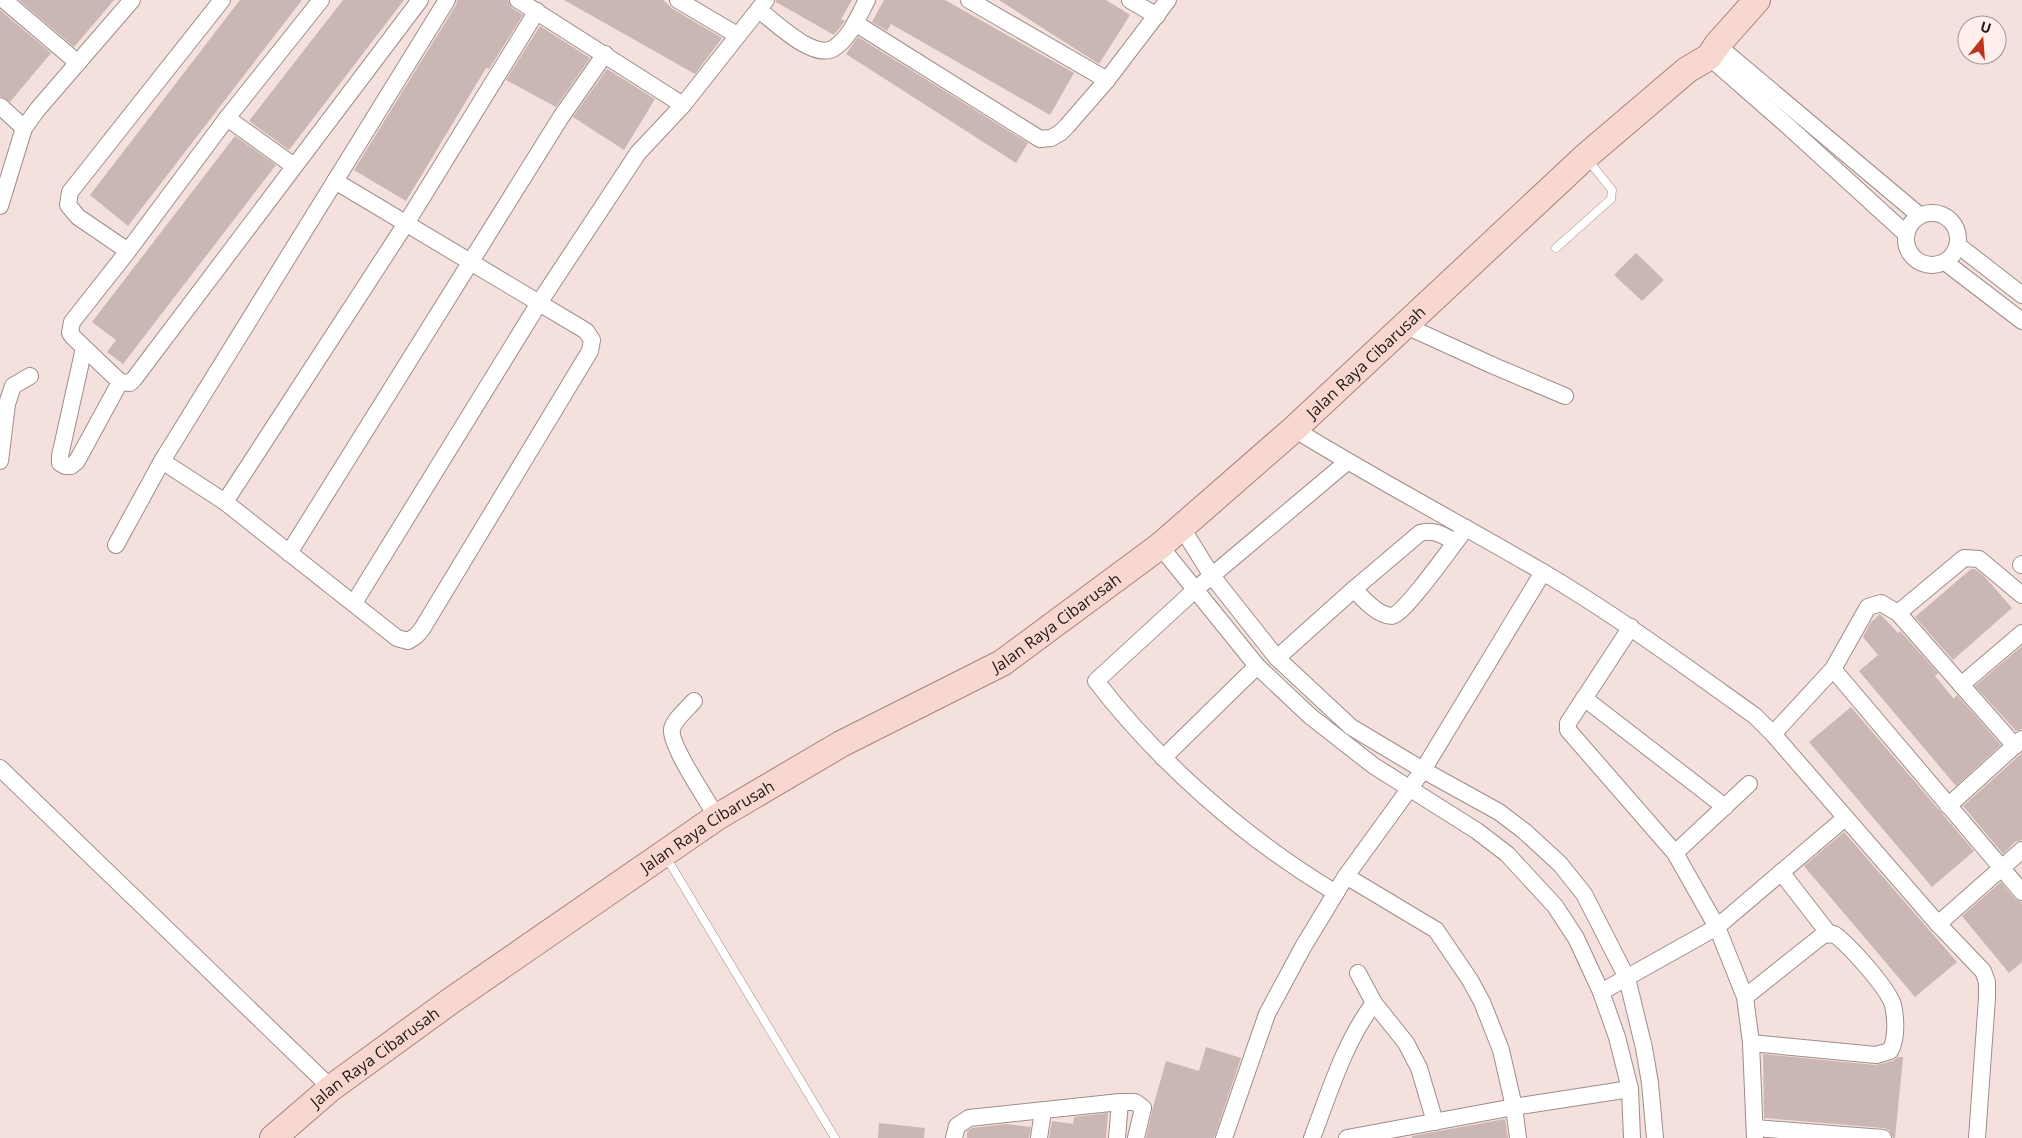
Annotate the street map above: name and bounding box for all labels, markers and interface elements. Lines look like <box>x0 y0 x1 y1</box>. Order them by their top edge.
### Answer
north arrow <box>1957 15 2007 65</box>
text: U <box>1978 16 1994 38</box>
street label: Jalan Raya Cibarusah <box>1300 301 1430 424</box>
street label: Jalan Raya Cibarusah <box>986 568 1125 678</box>
street label: Jalan Raya Cibarusah <box>634 775 778 879</box>
street label: Jalan Raya Cibarusah <box>304 1002 444 1113</box>

